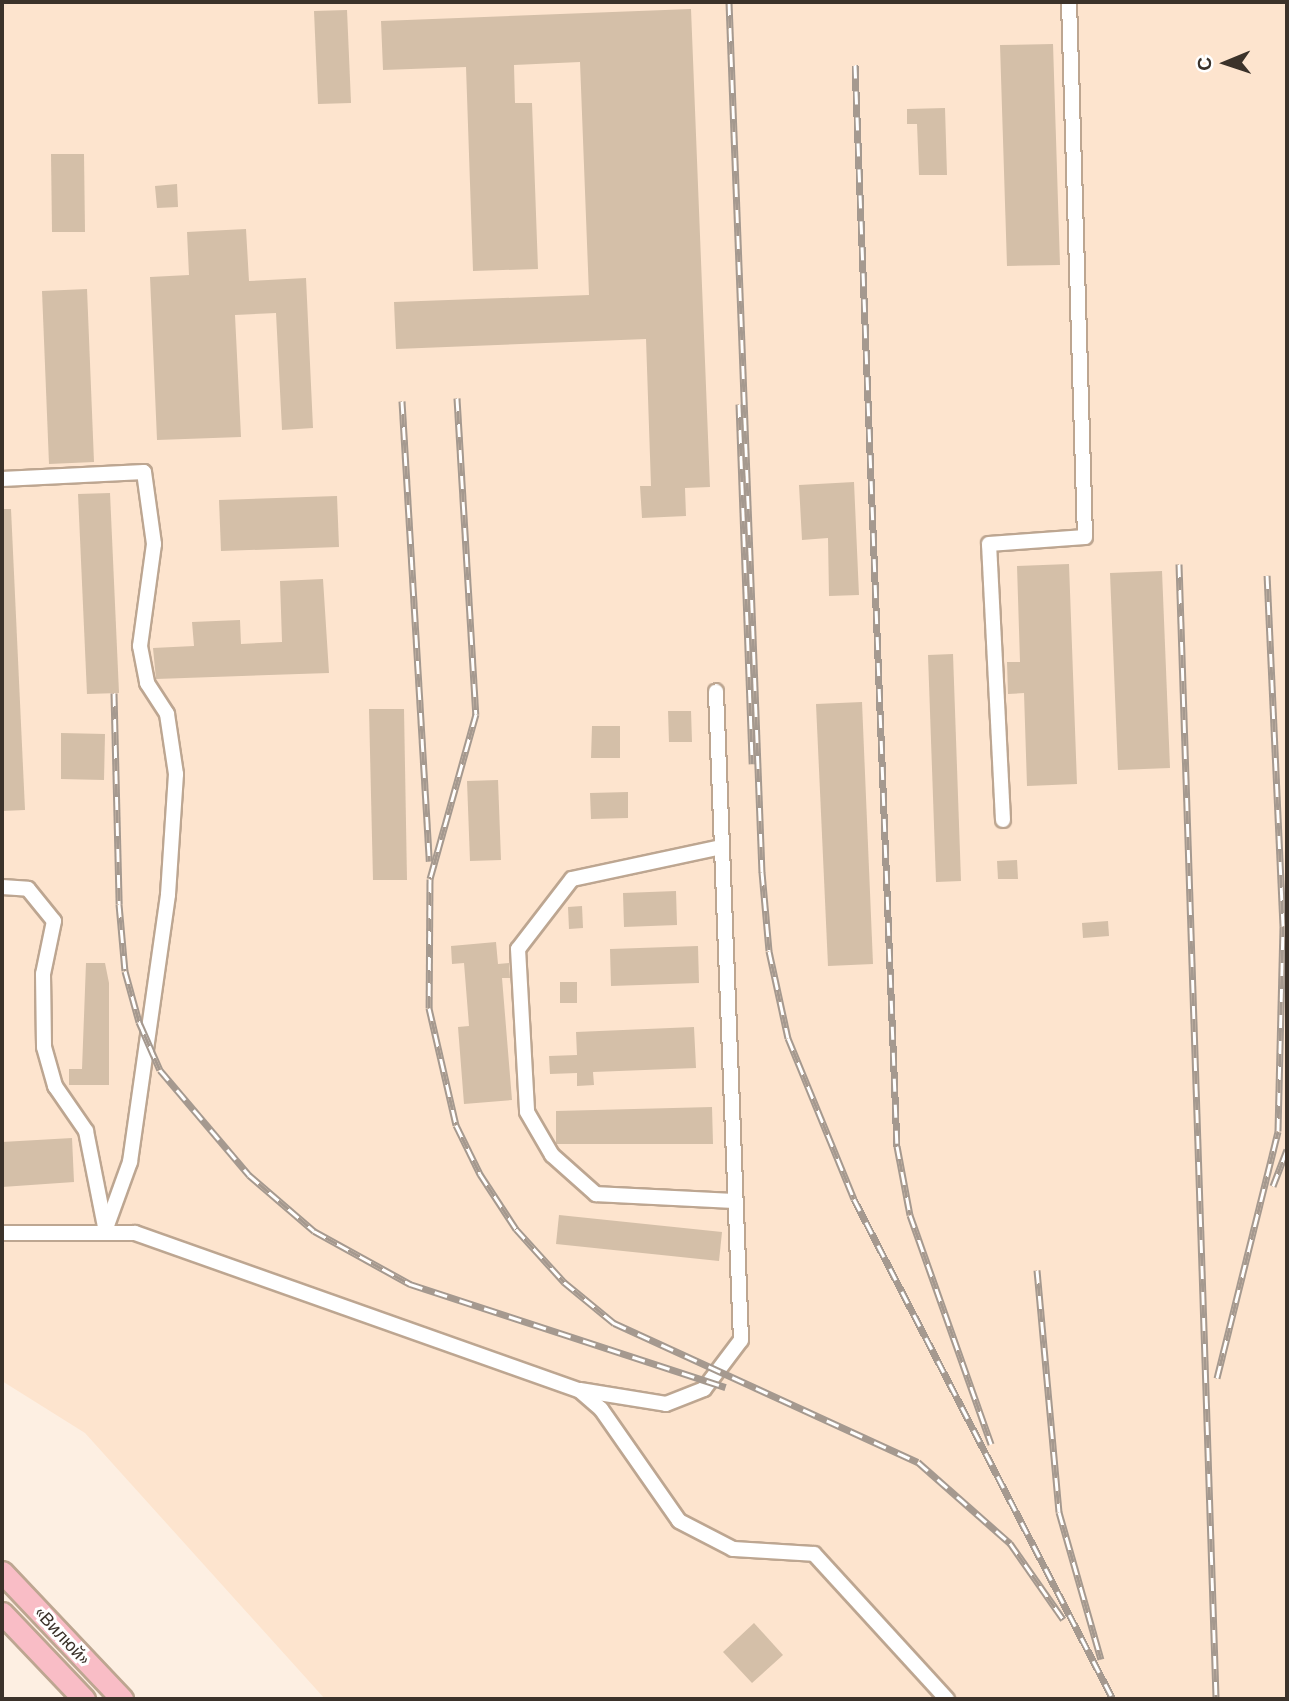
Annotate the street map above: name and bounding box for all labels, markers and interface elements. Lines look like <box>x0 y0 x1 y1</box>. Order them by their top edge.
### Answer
north arrow <box>1191 28 1261 98</box>
text: С <box>1192 56 1217 71</box>
street label: «Вилюй» <box>29 1602 95 1670</box>

